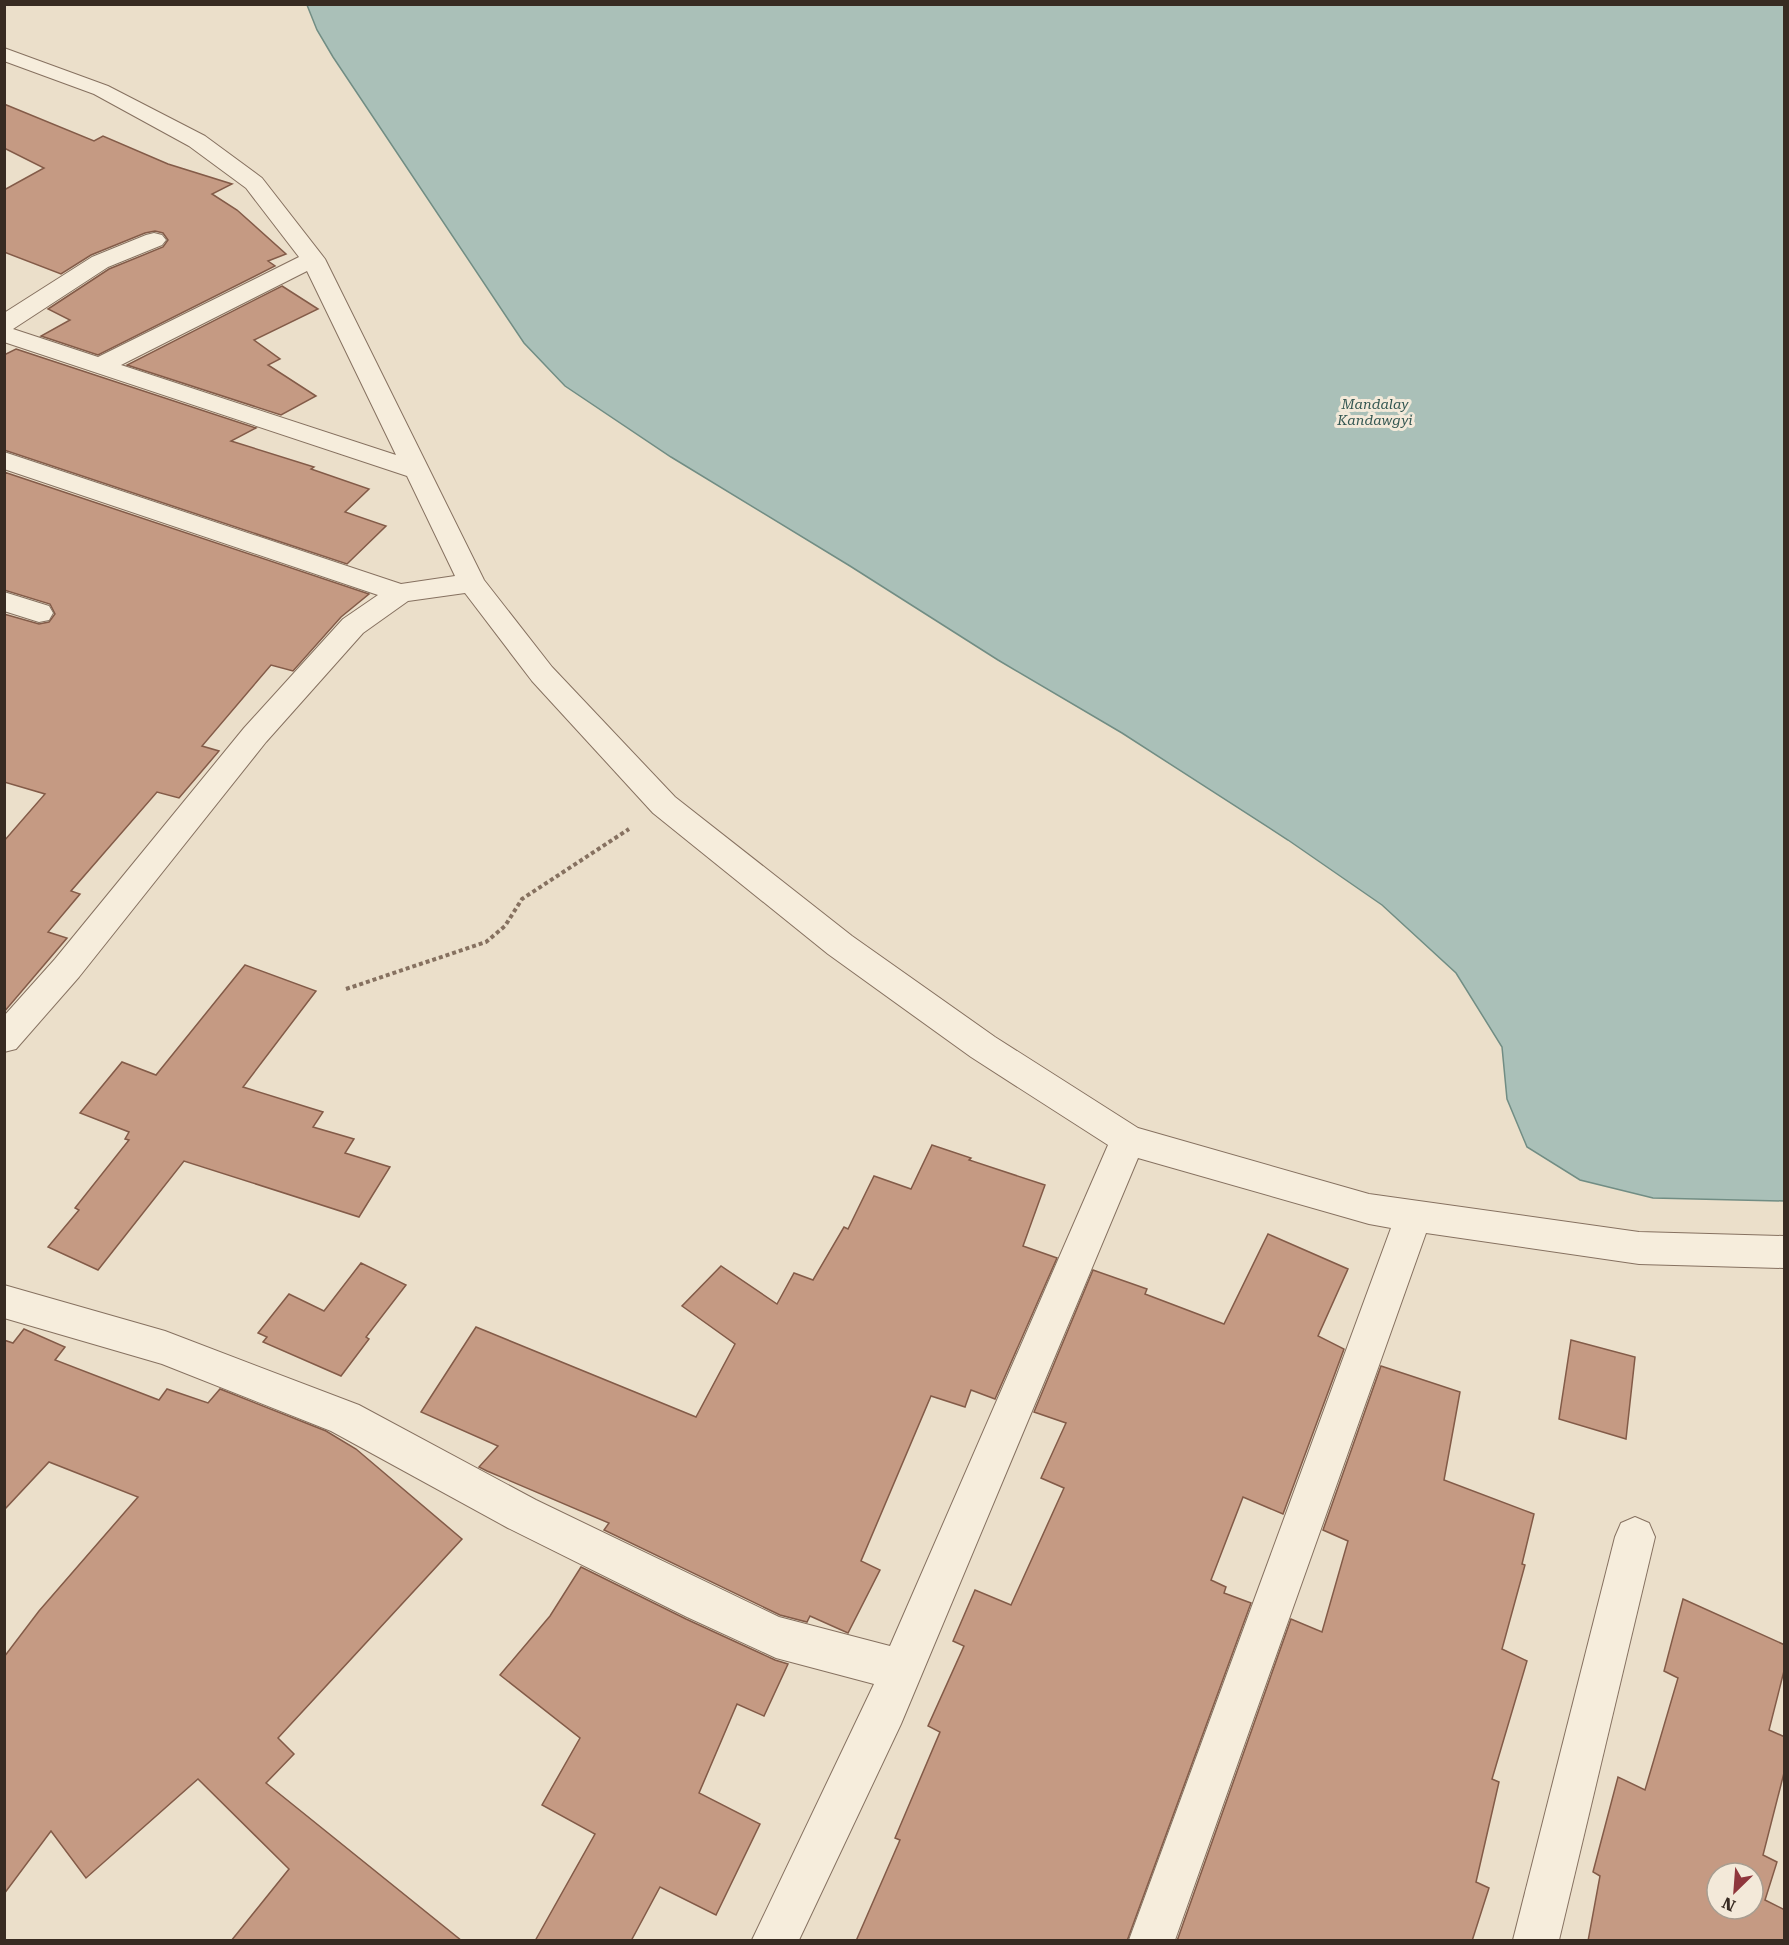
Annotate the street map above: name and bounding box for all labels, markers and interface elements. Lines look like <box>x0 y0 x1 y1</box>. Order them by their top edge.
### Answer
water label: Mandalay Kandawgyi <box>1336 396 1413 428</box>
north arrow <box>1705 1861 1765 1921</box>
text: N <box>1719 1893 1738 1915</box>

